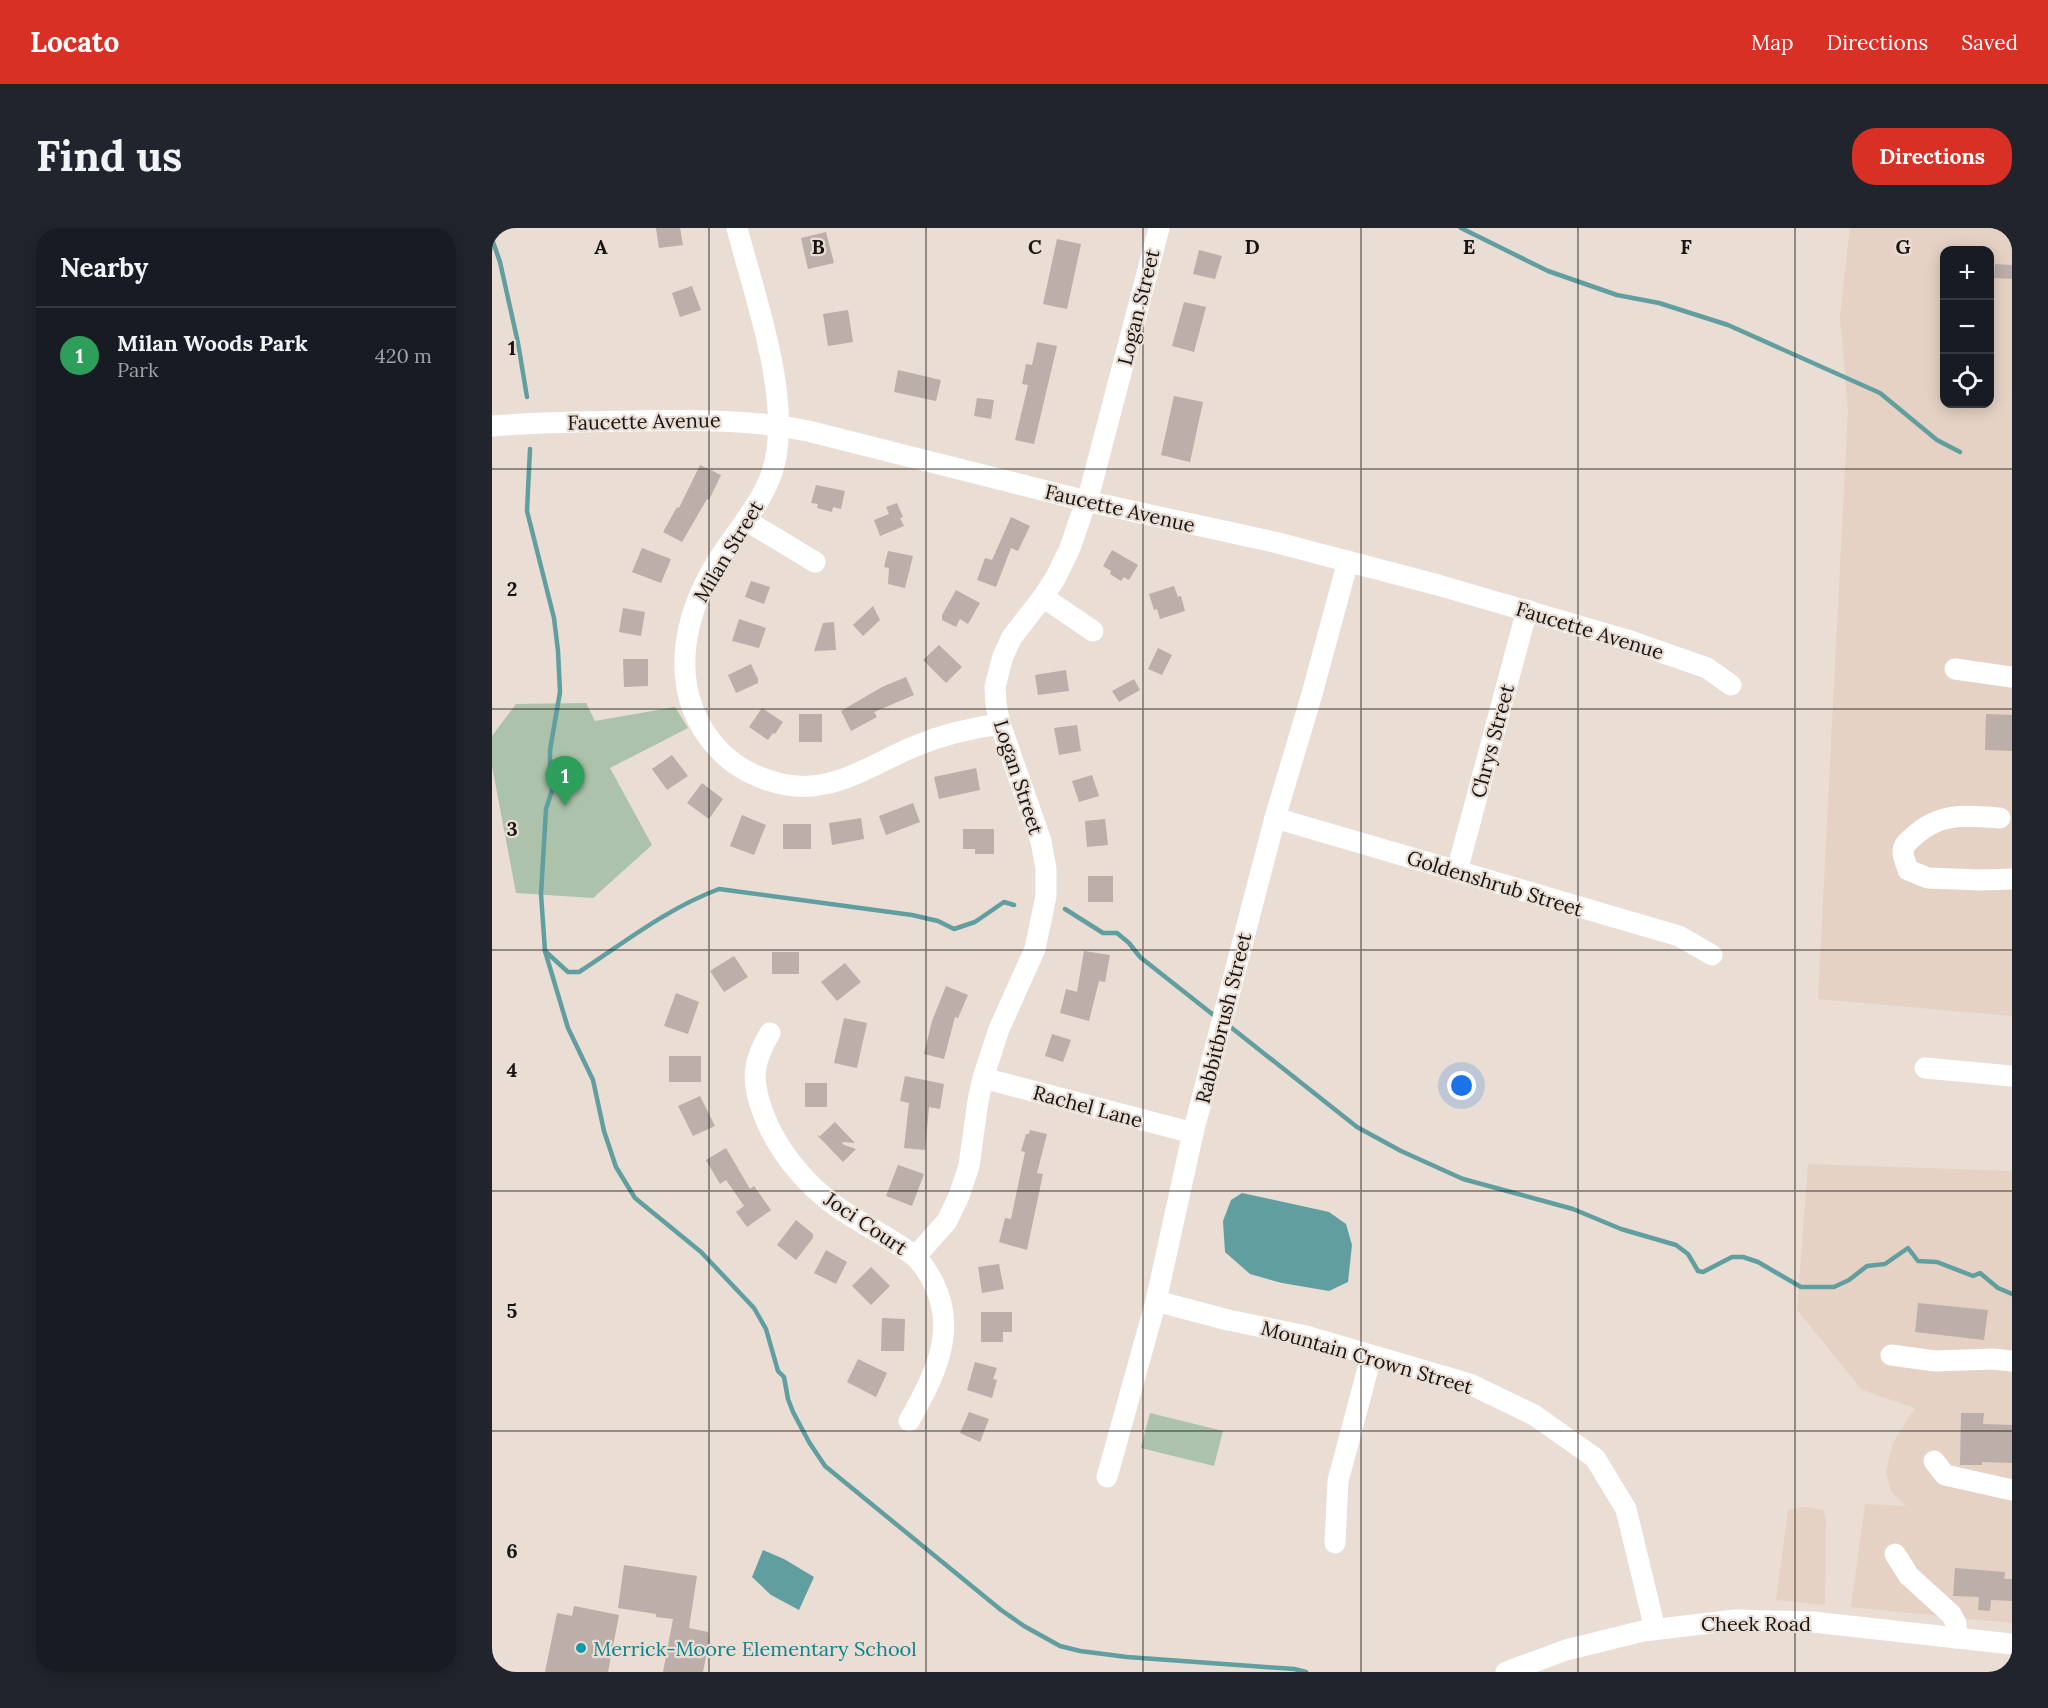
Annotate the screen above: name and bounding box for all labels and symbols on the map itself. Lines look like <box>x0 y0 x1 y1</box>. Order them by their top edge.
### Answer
text: A <box>594 234 608 259</box>
text: B <box>811 234 825 259</box>
text: C <box>1028 234 1042 259</box>
text: D <box>1244 234 1260 259</box>
text: E <box>1463 234 1475 259</box>
text: F <box>1680 234 1692 259</box>
text: G <box>1895 234 1911 259</box>
street label: Logan Street <box>1112 246 1165 368</box>
text: 1 <box>508 335 516 360</box>
street label: Faucette Avenue <box>567 407 721 435</box>
street label: Faucette Avenue <box>1043 479 1198 537</box>
street label: Milan Street <box>688 496 768 606</box>
text: 2 <box>507 576 517 601</box>
street label: Faucette Avenue <box>1513 596 1667 664</box>
street label: Chrys Street <box>1465 681 1519 801</box>
street label: Logan Street <box>989 717 1049 838</box>
pin: 1 <box>546 756 584 806</box>
text: 3 <box>506 816 518 841</box>
street label: Goldenshrub Street <box>1404 844 1586 922</box>
street label: Rabbitbrush Street <box>1190 930 1256 1106</box>
text: 4 <box>507 1057 518 1082</box>
your location <box>1447 1071 1476 1100</box>
street label: Rachel Lane <box>1031 1079 1146 1133</box>
street label: Joci Court <box>819 1186 912 1260</box>
text: 5 <box>507 1298 518 1323</box>
street label: Mountain Crown Street <box>1258 1315 1476 1399</box>
text: 6 <box>506 1538 518 1563</box>
street label: Cheek Road <box>1701 1611 1811 1636</box>
place label: Merrick-Moore Elementary School <box>593 1636 917 1661</box>
marker: Merrick-Moore Elementary School <box>574 1641 588 1655</box>

